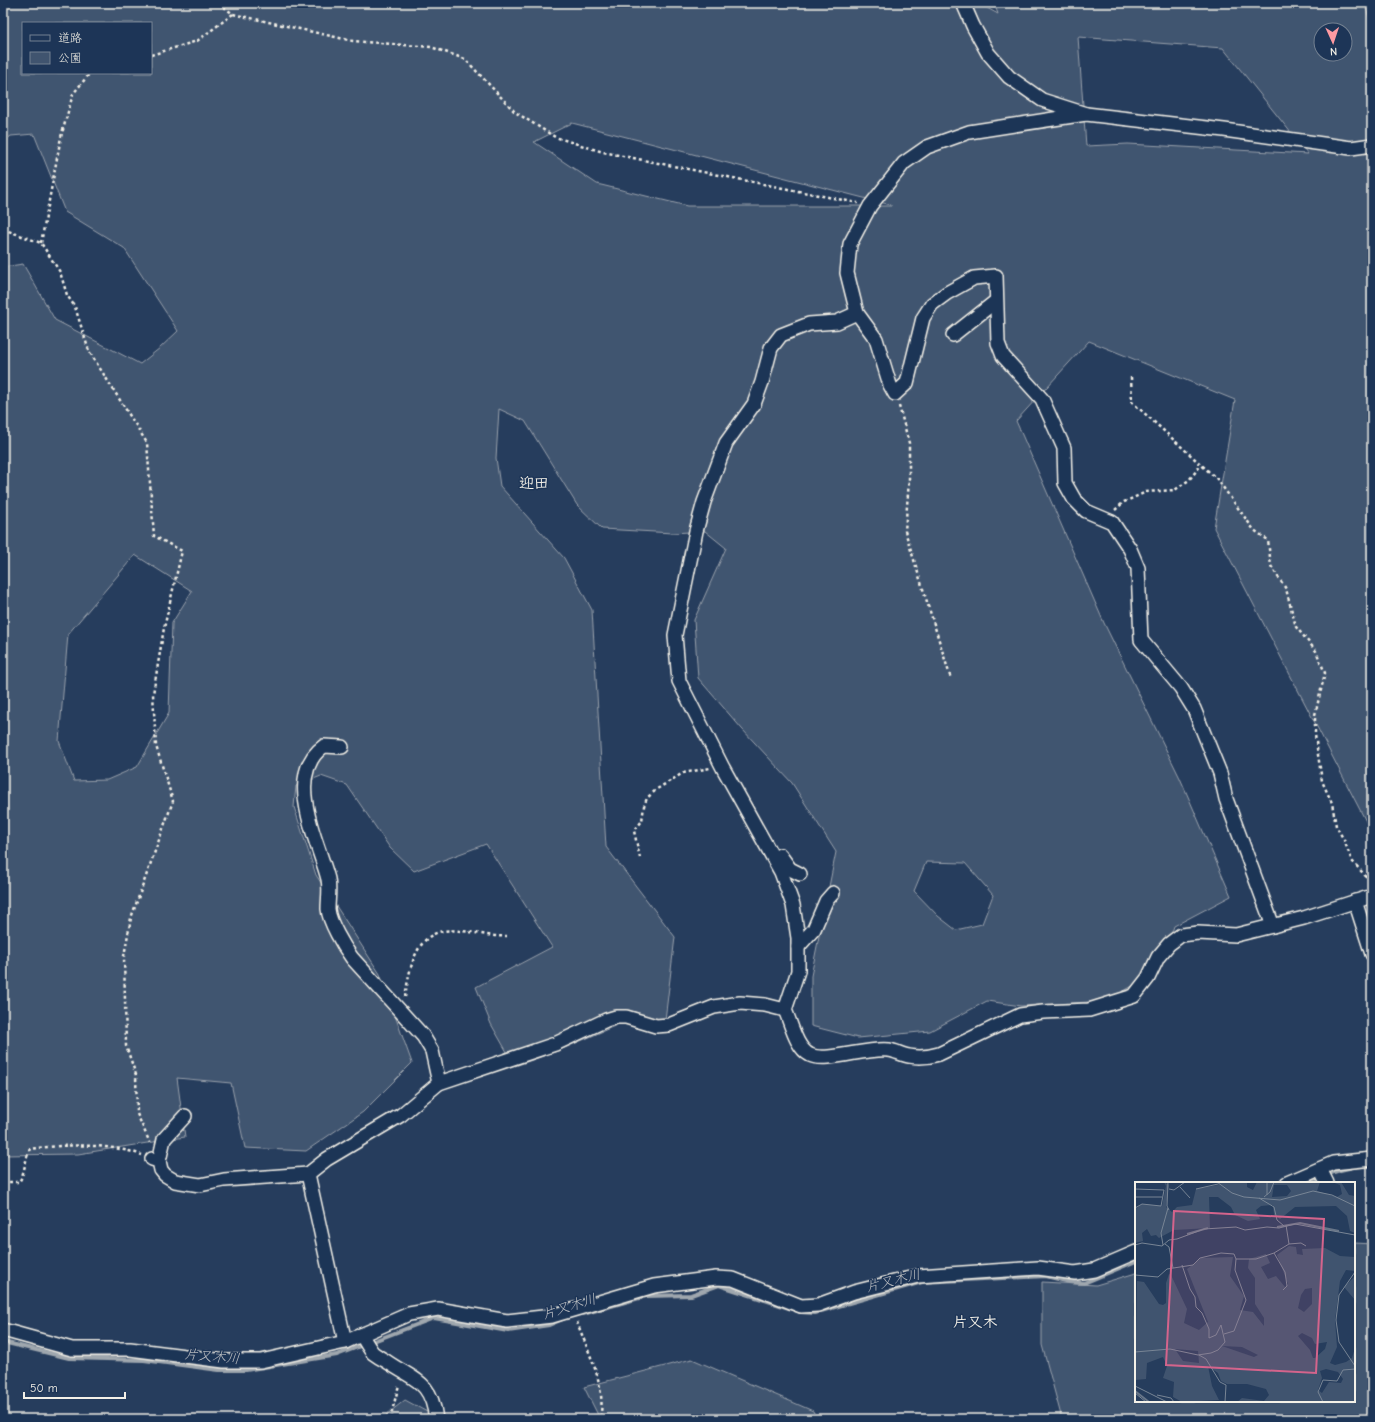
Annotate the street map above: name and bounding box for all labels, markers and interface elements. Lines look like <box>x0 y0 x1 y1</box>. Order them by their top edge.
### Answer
legend <box>22 22 152 74</box>
north arrow <box>1313 22 1353 62</box>
text: 道路 <box>58 31 82 45</box>
text: N <box>1330 45 1337 58</box>
text: 公園 <box>58 51 82 65</box>
district label: 迎田 <box>519 474 549 492</box>
inset map <box>1135 1182 1355 1402</box>
water label: 片又木川 <box>864 1265 922 1296</box>
water label: 片又木川 <box>540 1290 598 1323</box>
district label: 片又木 <box>952 1313 998 1331</box>
water label: 片又木川 <box>183 1346 241 1367</box>
scale bar <box>24 1374 125 1400</box>
text: 50 m <box>30 1381 58 1395</box>

